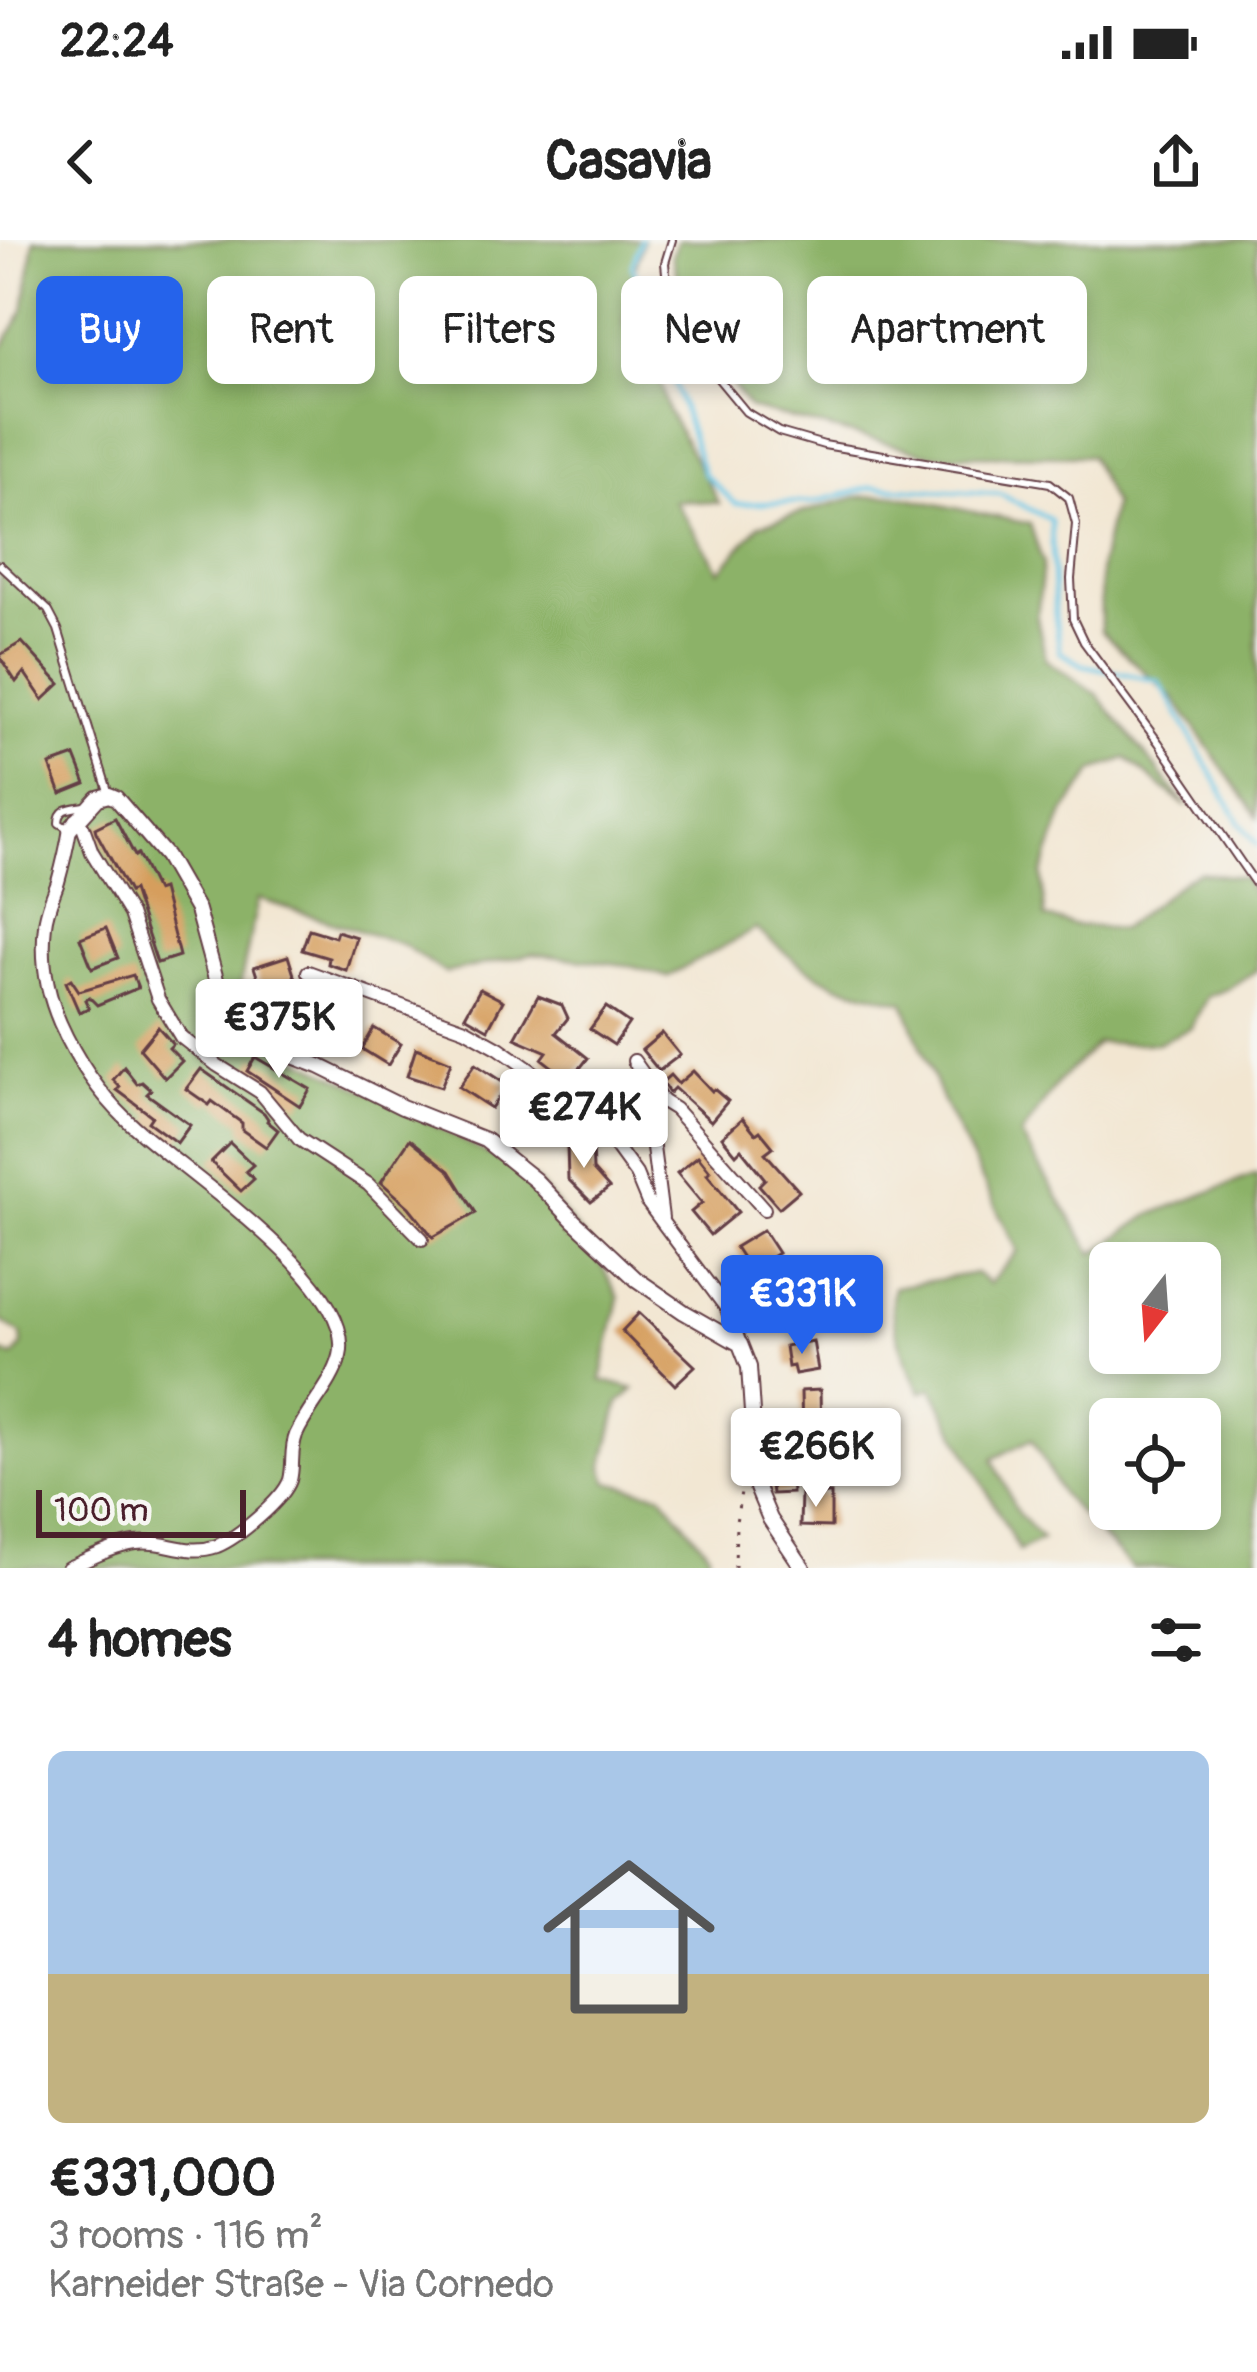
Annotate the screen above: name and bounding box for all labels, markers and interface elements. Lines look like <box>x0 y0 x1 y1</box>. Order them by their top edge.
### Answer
text: 22:24 <box>60 14 174 70</box>
text: Casavia <box>545 128 712 196</box>
icon: back <box>48 129 114 195</box>
icon: share <box>1143 129 1209 195</box>
chip: Buy <box>36 276 183 384</box>
chip: Rent <box>207 276 375 384</box>
chip: Filters <box>399 276 597 384</box>
chip: New <box>621 276 783 384</box>
chip: Apartment <box>807 276 1087 384</box>
pin: €375K <box>195 979 363 1081</box>
text: €375K <box>223 993 335 1042</box>
pin: €274K <box>500 1069 668 1171</box>
text: €274K <box>527 1083 641 1132</box>
north arrow <box>1089 1242 1221 1374</box>
map controls <box>1089 1242 1221 1530</box>
pin: €331K <box>718 1255 886 1357</box>
text: €331K <box>748 1269 856 1318</box>
button: locate <box>1089 1398 1221 1530</box>
pin: €266K <box>732 1408 900 1510</box>
text: €266K <box>758 1422 874 1471</box>
scale bar <box>36 1484 246 1537</box>
text: 100 m <box>54 1490 148 1531</box>
icon: filters <box>1143 1607 1209 1673</box>
text: 4 homes <box>48 1608 232 1672</box>
icon: home <box>521 1829 737 2045</box>
text: €331,000 <box>48 2147 276 2211</box>
text: 3 rooms · 116 m² <box>48 2211 323 2260</box>
text: Karneider Straße - Via Cornedo <box>48 2260 554 2309</box>

